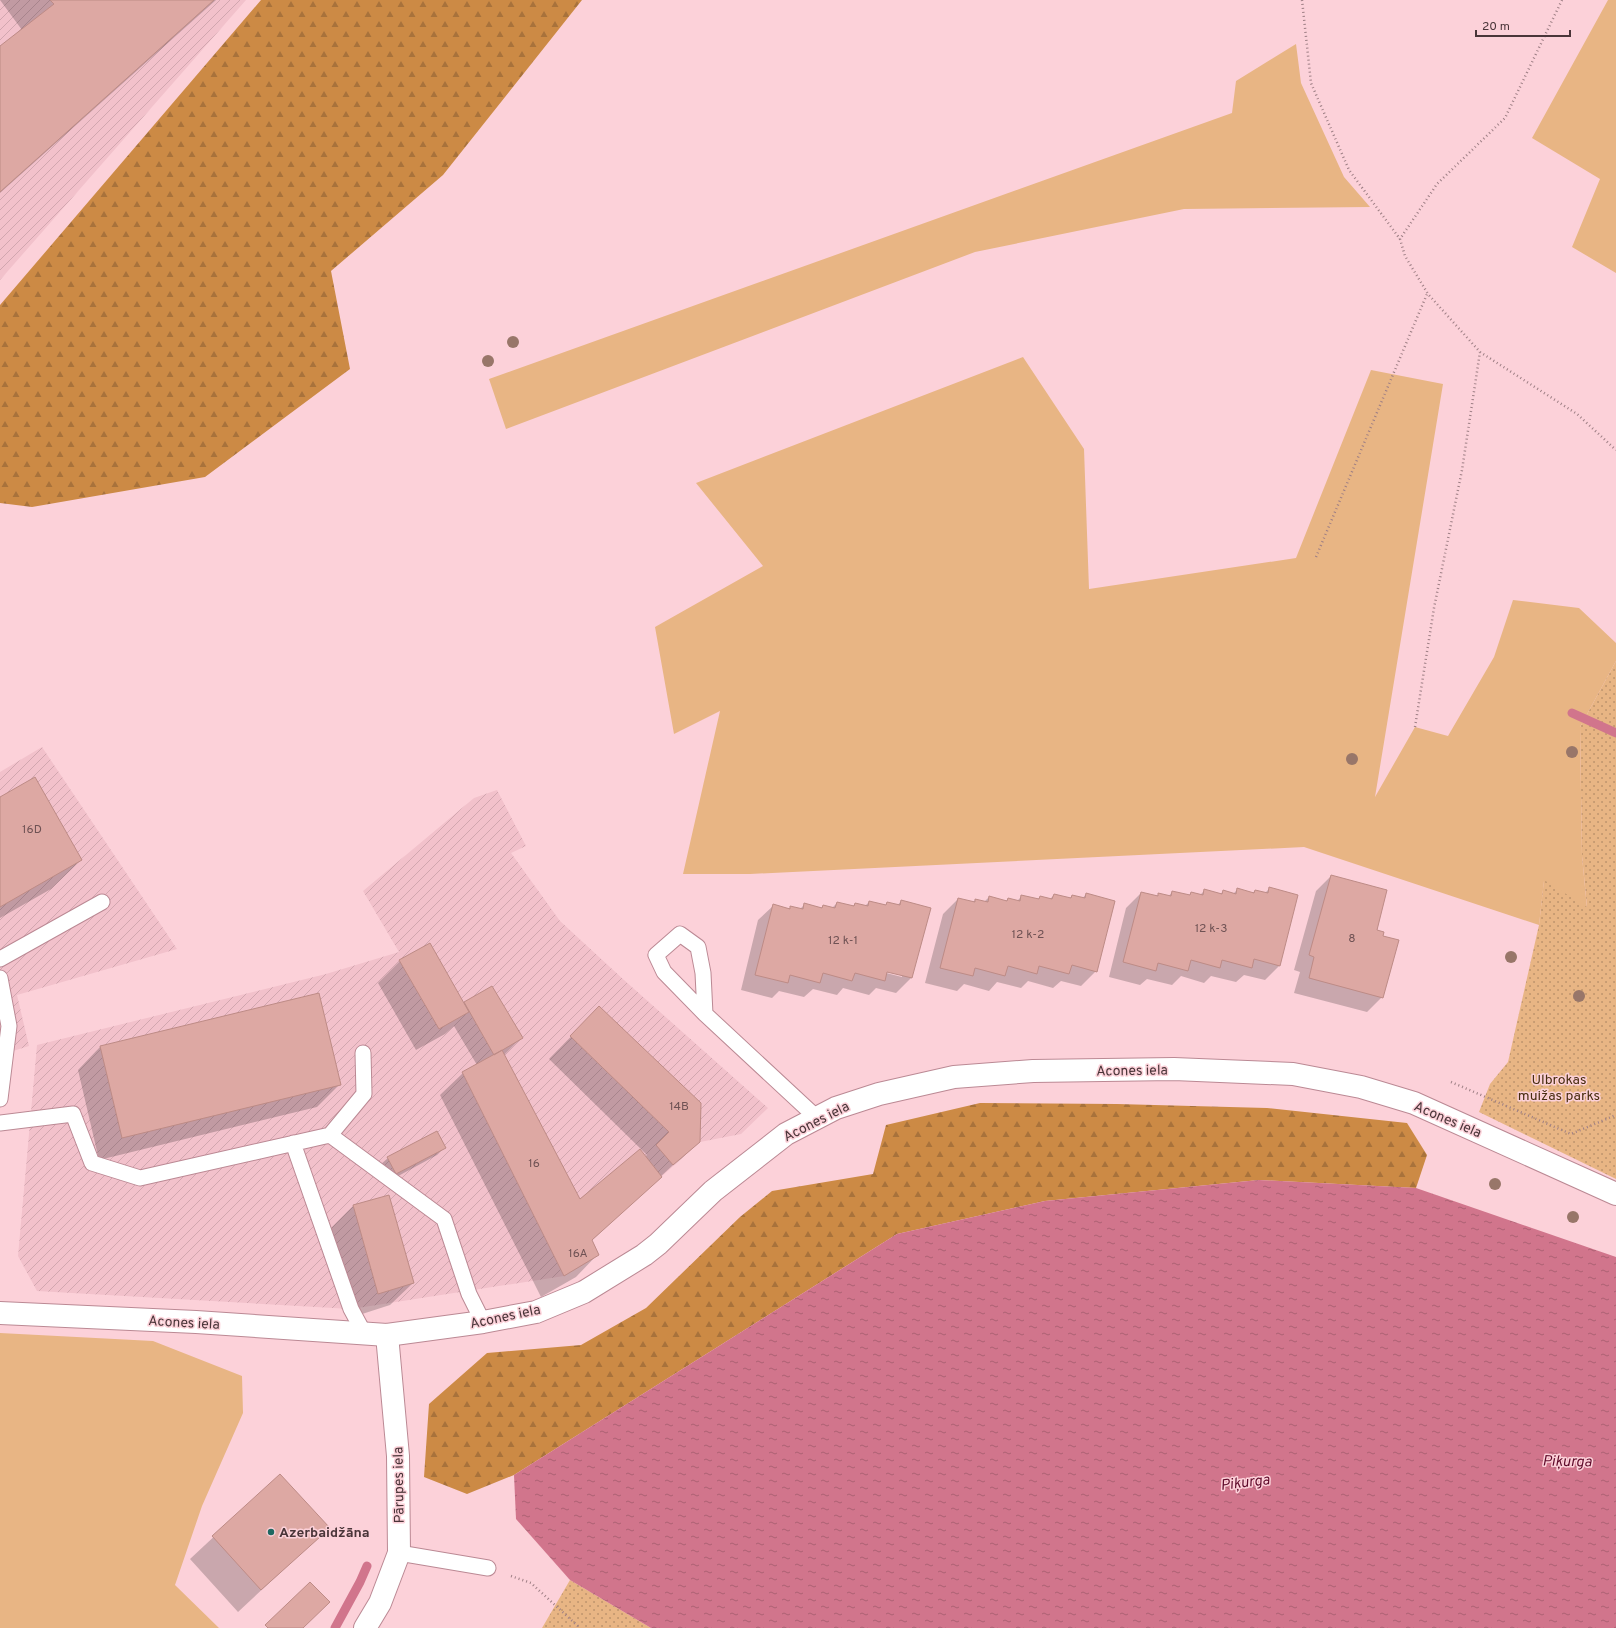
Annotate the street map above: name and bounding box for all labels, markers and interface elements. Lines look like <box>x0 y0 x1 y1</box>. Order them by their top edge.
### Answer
scale bar <box>1476 12 1570 38</box>
text: 20 m <box>1482 19 1510 35</box>
house number: 16D <box>22 822 42 838</box>
house number: 12 k-3 <box>1195 921 1227 937</box>
house number: 12 k-2 <box>1012 927 1044 943</box>
house number: 8 <box>1348 931 1356 947</box>
house number: 12 k-1 <box>828 933 858 949</box>
street label: Acones iela <box>1096 1062 1168 1081</box>
park label: Ulbrokas muižas parks <box>1518 1072 1600 1105</box>
street label: Acones iela <box>781 1098 852 1146</box>
house number: 14B <box>669 1099 689 1115</box>
street label: Acones iela <box>1411 1099 1484 1142</box>
house number: 16 <box>528 1156 540 1172</box>
house number: 16A <box>568 1246 588 1262</box>
street label: Acones iela <box>468 1302 542 1333</box>
street label: Acones iela <box>148 1313 220 1334</box>
street label: Pārupes iela <box>390 1446 409 1523</box>
water label: Piķurga <box>1542 1453 1592 1472</box>
water label: Piķurga <box>1219 1471 1271 1496</box>
place label: Azerbaidžāna <box>279 1525 370 1542</box>
marker: Azerbaidžāna <box>266 1527 276 1537</box>

